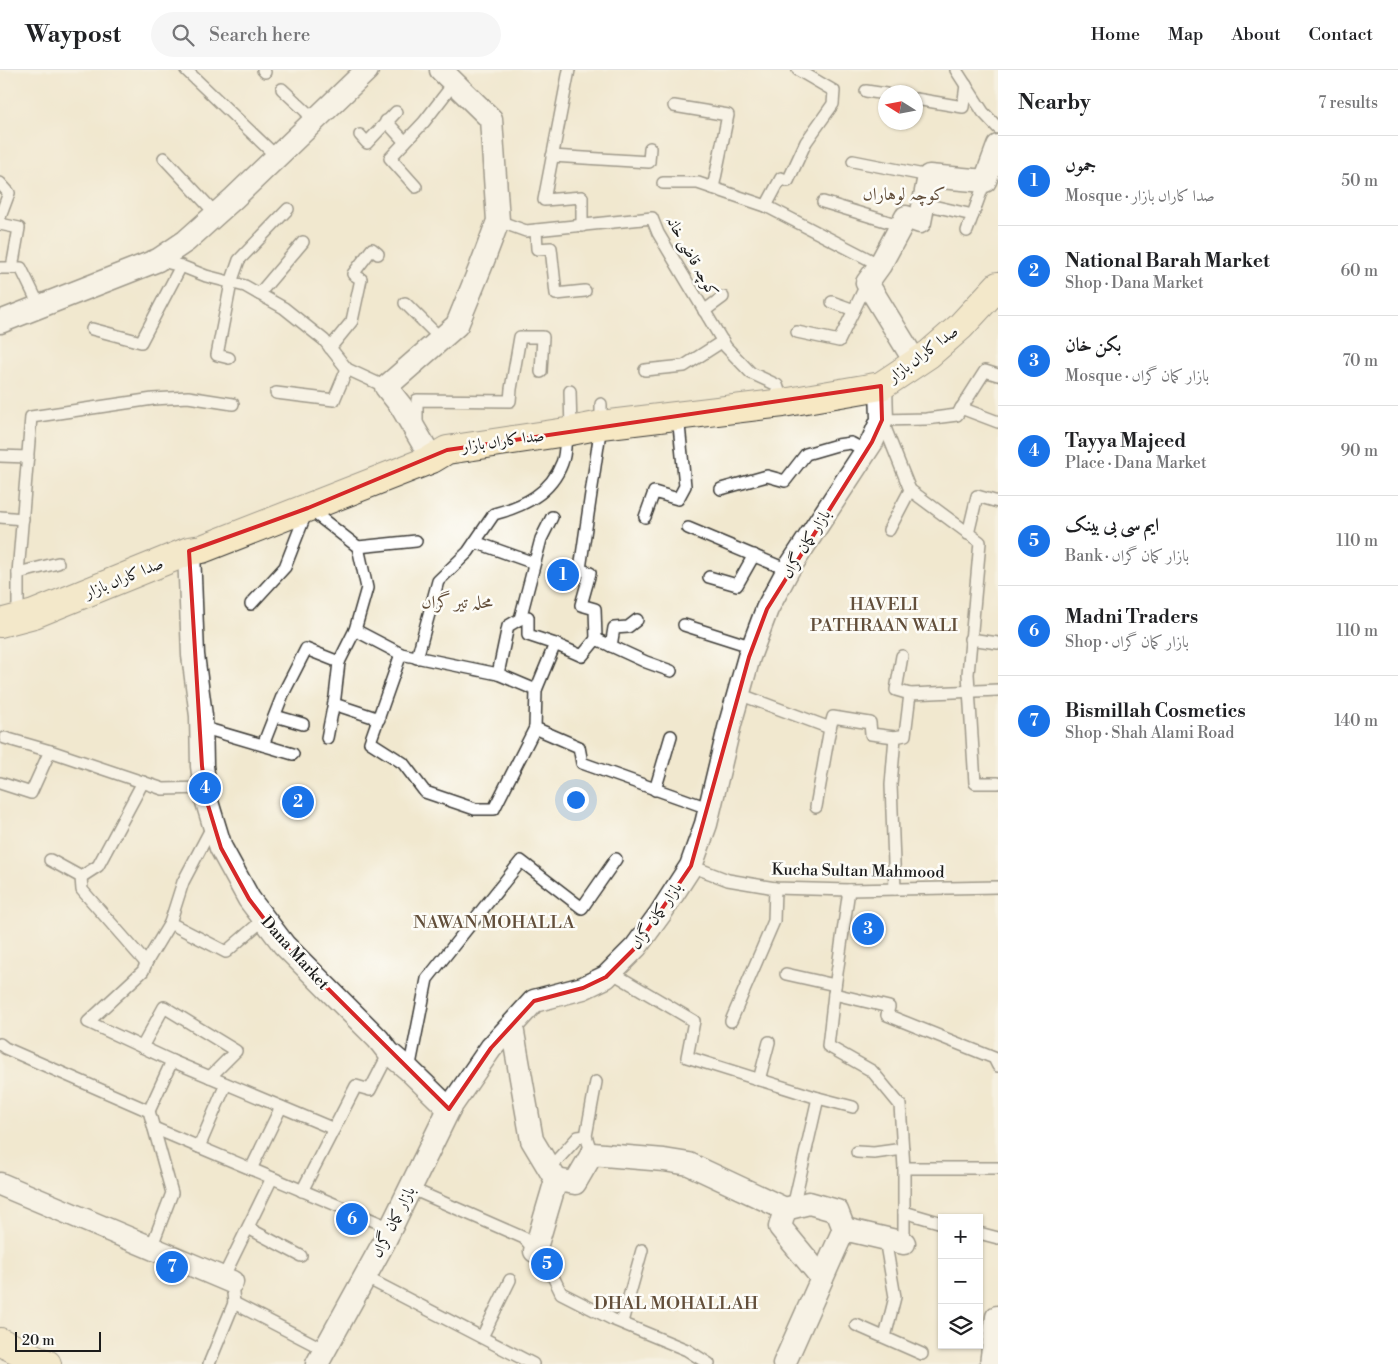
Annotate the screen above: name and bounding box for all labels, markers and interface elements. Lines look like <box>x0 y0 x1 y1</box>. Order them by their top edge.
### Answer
search box <box>151 12 501 57</box>
text: Waypost <box>25 20 121 50</box>
icon: search <box>169 21 197 49</box>
text: Search here <box>209 23 310 47</box>
text: Home <box>1091 23 1140 46</box>
text: Map <box>1168 23 1204 46</box>
text: About <box>1232 23 1281 46</box>
text: Contact <box>1309 23 1373 46</box>
north arrow <box>878 85 923 130</box>
text: Nearby <box>1018 90 1091 116</box>
text: 7 results <box>1318 93 1378 113</box>
text: جموں <box>1065 153 1096 177</box>
text: 1 <box>1030 171 1038 191</box>
text: 50 m <box>1341 171 1378 191</box>
district label: کوچہ لوہاراں <box>862 183 946 207</box>
text: Mosque · صدا کاراں بازار <box>1065 186 1215 206</box>
street label: کوچہ قاضی خانہ <box>660 212 723 301</box>
text: National Barah Market <box>1065 249 1270 273</box>
text: 2 <box>1029 261 1039 281</box>
text: 60 m <box>1340 261 1378 281</box>
text: Shop · Dana Market <box>1065 273 1204 293</box>
street label: صدا کاراں بازار <box>882 321 962 388</box>
text: بکن خان <box>1065 333 1121 357</box>
text: 3 <box>1029 351 1039 371</box>
text: 70 m <box>1342 351 1378 371</box>
text: Mosque · بازار کمان گراں <box>1065 366 1209 386</box>
street label: صدا کاراں بازار <box>458 425 546 457</box>
text: Tayya Majeed <box>1065 429 1186 453</box>
text: 4 <box>1029 441 1039 461</box>
text: 90 m <box>1340 441 1378 461</box>
text: Place · Dana Market <box>1065 453 1207 473</box>
street label: بازار کمان گراں <box>776 505 835 582</box>
text: ایم سی بی بینک <box>1065 513 1159 537</box>
text: 5 <box>1029 531 1039 551</box>
text: 110 m <box>1336 531 1378 551</box>
text: Bank · بازار کمان گراں <box>1065 546 1189 566</box>
street label: صدا کاراں بازار <box>80 553 166 604</box>
pin: 1 <box>547 556 579 594</box>
district label: محلہ تیر گراں <box>421 590 493 614</box>
district label: HAVELI PATHRAAN WALI <box>810 593 958 637</box>
text: Madni Traders <box>1065 605 1198 629</box>
text: 6 <box>1029 621 1039 641</box>
text: 110 m <box>1336 621 1378 641</box>
text: Shop · بازار کمان گراں <box>1065 632 1189 652</box>
text: Bismillah Cosmetics <box>1065 699 1246 723</box>
text: 7 <box>1029 711 1039 731</box>
text: 140 m <box>1334 711 1378 731</box>
text: Shop · Shah Alami Road <box>1065 723 1234 743</box>
pin: 4 <box>189 769 221 807</box>
pin: 2 <box>282 783 314 821</box>
your location <box>563 787 589 813</box>
street label: Kucha Sultan Mahmood <box>771 859 945 883</box>
street label: بازار کمان گراں <box>625 878 686 953</box>
pin: 3 <box>852 910 884 948</box>
district label: NAWAN MOHALLA <box>413 911 576 934</box>
street label: Dana Market <box>257 912 334 994</box>
street label: بازار کمان گراں <box>366 1182 420 1261</box>
pin: 6 <box>336 1200 368 1238</box>
map controls <box>938 1214 983 1349</box>
button: + <box>938 1214 983 1259</box>
pin: 5 <box>531 1245 563 1283</box>
pin: 7 <box>156 1248 188 1286</box>
button: − <box>938 1259 983 1304</box>
district label: DHAL MOHALLAH <box>594 1292 759 1315</box>
button: layers <box>938 1304 983 1349</box>
scale bar <box>15 1329 101 1352</box>
text: 20 m <box>22 1332 54 1350</box>

